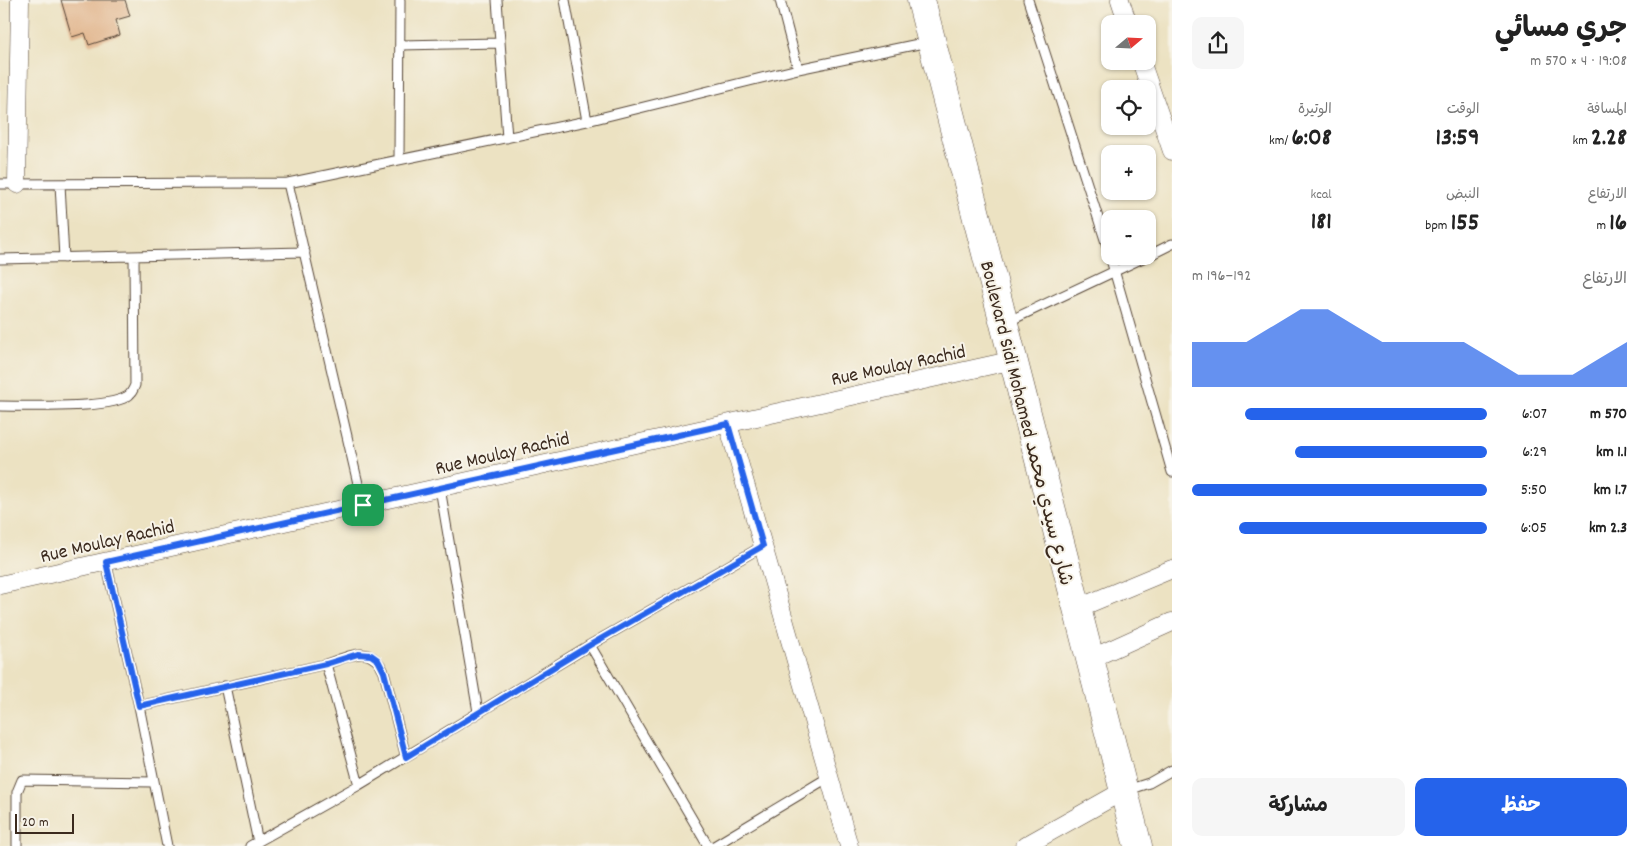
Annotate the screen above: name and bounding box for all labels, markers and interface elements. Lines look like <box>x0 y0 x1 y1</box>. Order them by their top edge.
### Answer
text: جري مسائي <box>1495 11 1627 51</box>
north arrow <box>1101 15 1156 70</box>
map controls <box>1101 15 1156 265</box>
button: share <box>1192 17 1244 69</box>
text: 19:08 · 4 × 570 m <box>1530 50 1627 73</box>
button: locate <box>1101 80 1156 135</box>
text: الوتيرة <box>1298 100 1332 120</box>
text: الوقت <box>1447 100 1479 120</box>
text: المسافة <box>1587 100 1627 120</box>
text: 6:08 <box>1292 121 1332 157</box>
text: 13:59 <box>1436 121 1479 157</box>
text: 2.28 <box>1591 121 1627 157</box>
text: /km <box>1269 131 1292 151</box>
text: km <box>1572 131 1591 151</box>
button: + <box>1101 145 1156 200</box>
text: kcal <box>1310 185 1332 205</box>
text: النبض <box>1446 185 1479 205</box>
text: الارتفاع <box>1588 185 1627 205</box>
text: 181 <box>1311 205 1332 241</box>
text: 155 <box>1451 206 1479 242</box>
text: 16 <box>1609 206 1627 242</box>
button: − <box>1101 210 1156 265</box>
text: bpm <box>1425 216 1451 236</box>
text: m <box>1596 216 1609 236</box>
street label: Boulevard Sidi Mohamed شارع سيدي محمد <box>971 258 1079 589</box>
text: 192–196 m <box>1192 265 1251 288</box>
text: الارتفاع <box>1582 268 1627 291</box>
street label: Rue Moulay Rachid <box>829 339 969 395</box>
text: 6:07 <box>1522 403 1547 426</box>
text: 570 m <box>1590 403 1627 426</box>
street label: Rue Moulay Rachid <box>433 426 573 484</box>
text: 6:29 <box>1522 441 1547 464</box>
text: 1.1 km <box>1596 441 1627 464</box>
text: 5:50 <box>1521 479 1547 502</box>
text: 1.7 km <box>1593 479 1627 502</box>
pin <box>342 484 384 526</box>
icon: arrive <box>349 491 377 519</box>
street label: Rue Moulay Rachid <box>38 514 178 572</box>
text: 6:05 <box>1520 517 1547 540</box>
text: 2.3 km <box>1589 517 1627 540</box>
button: مشاركة <box>1192 778 1405 836</box>
button: حفظ <box>1415 778 1627 836</box>
scale bar <box>15 811 74 834</box>
text: 20 m <box>22 813 49 833</box>

